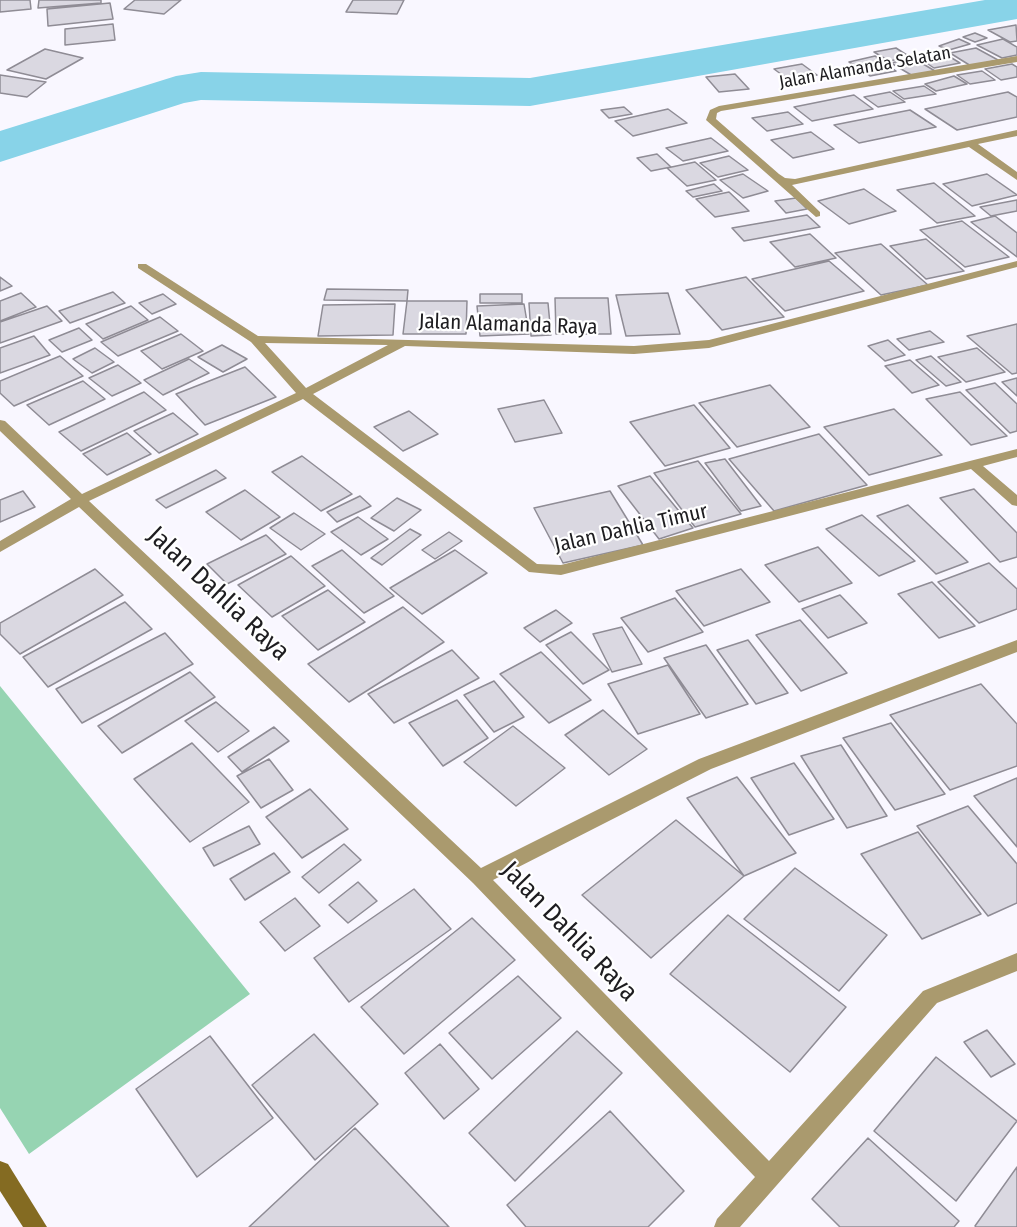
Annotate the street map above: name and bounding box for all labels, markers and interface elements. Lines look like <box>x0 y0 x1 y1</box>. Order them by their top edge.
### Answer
street label: Jalan Alamanda Selatan <box>777 42 953 94</box>
street label: Jalan Alamanda Raya <box>418 309 598 341</box>
street label: Jalan Dahlia Timur <box>552 499 710 559</box>
street label: Jalan Dahlia Raya <box>141 520 295 668</box>
street label: Jalan Dahlia Raya <box>494 855 644 1009</box>

